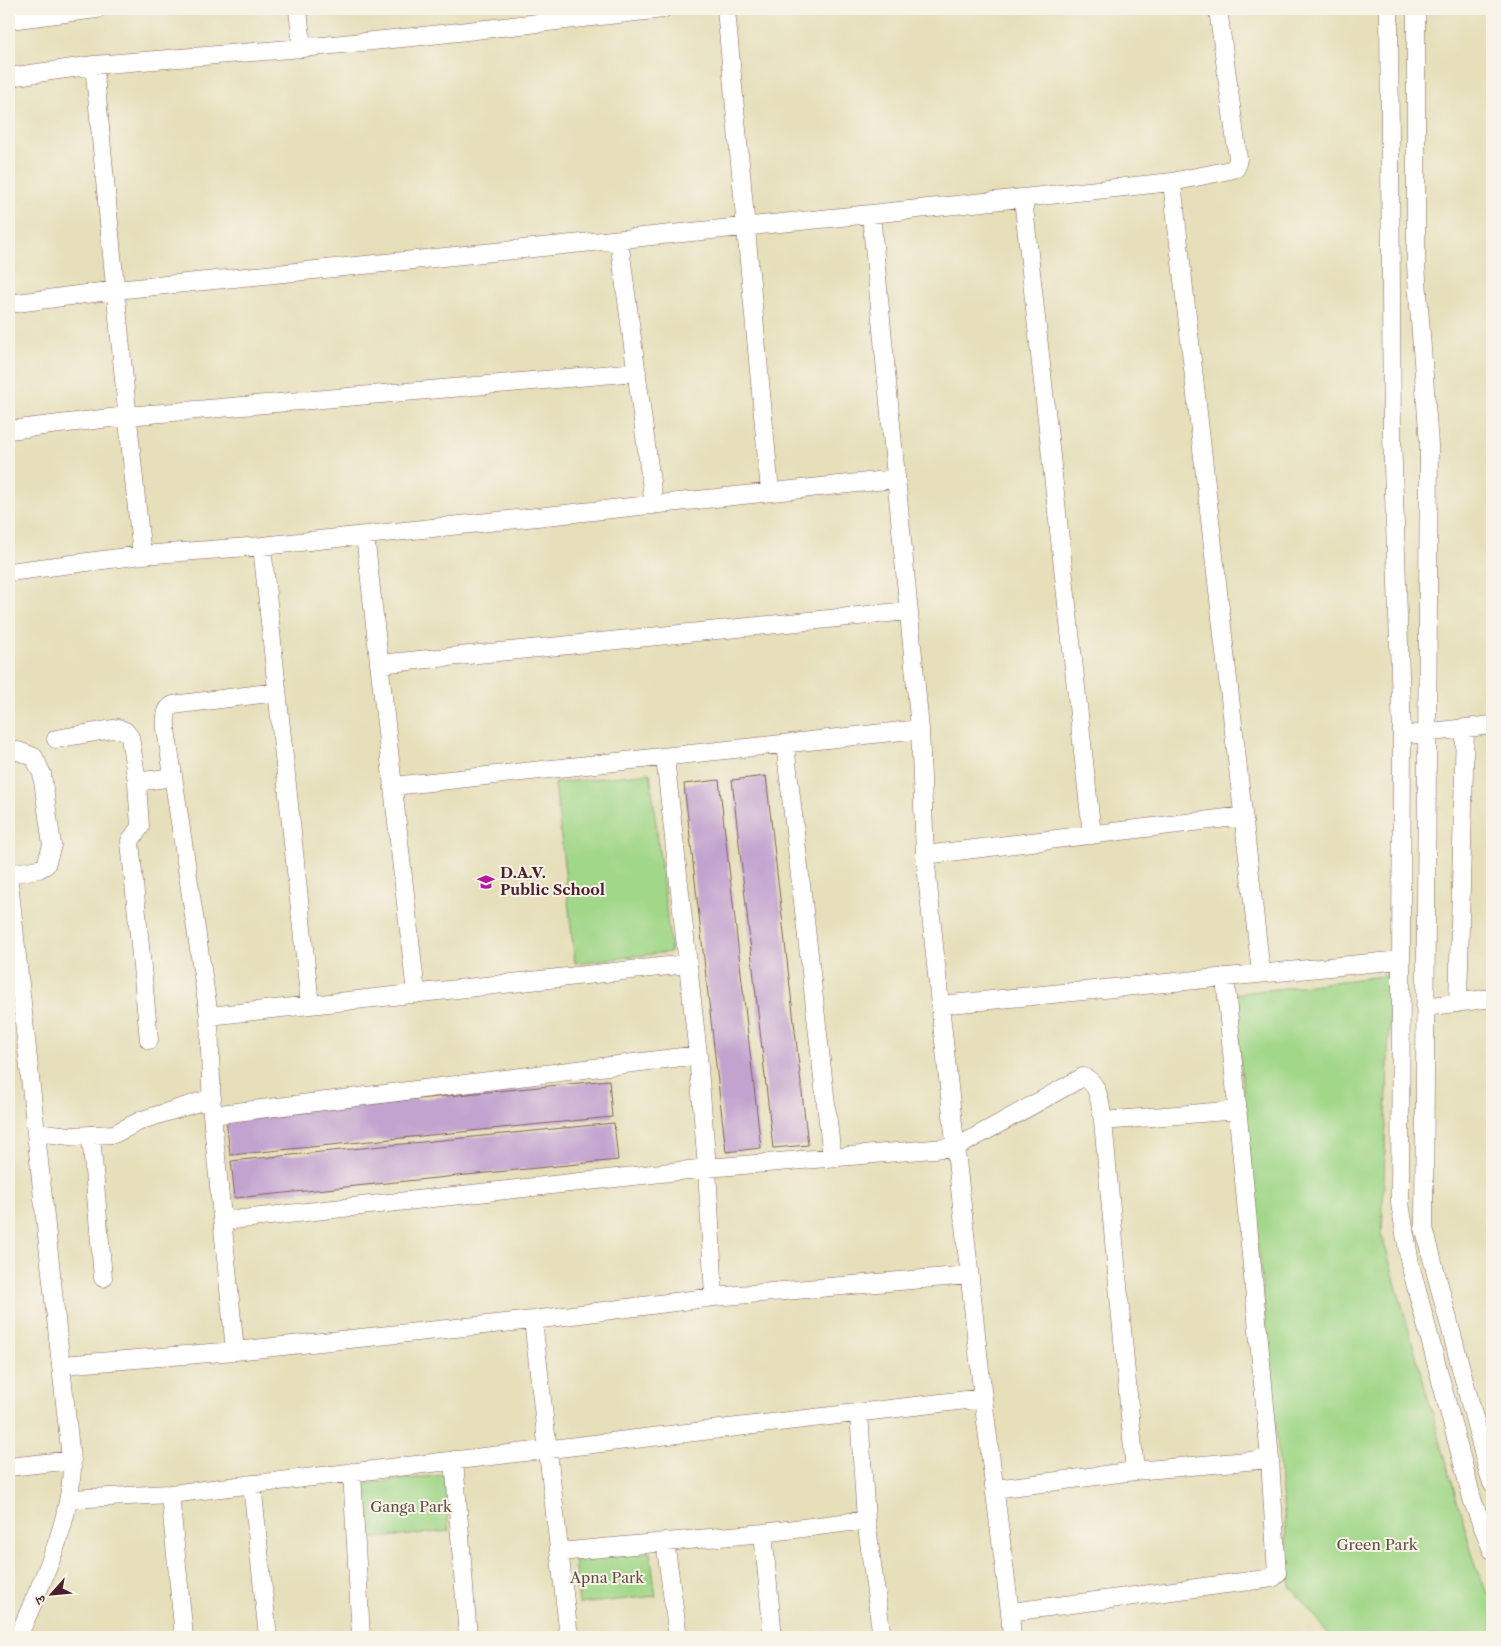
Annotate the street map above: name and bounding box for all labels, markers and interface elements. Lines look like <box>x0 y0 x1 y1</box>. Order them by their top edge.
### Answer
place label: D.A.V. Public School <box>500 863 605 899</box>
school or university icon: D.A.V. Public School <box>476 872 496 892</box>
park label: Ganga Park <box>370 1497 453 1516</box>
park label: Green Park <box>1337 1535 1419 1554</box>
north arrow <box>28 1568 78 1618</box>
park label: Apna Park <box>569 1568 645 1587</box>
text: उ <box>30 1592 51 1608</box>

